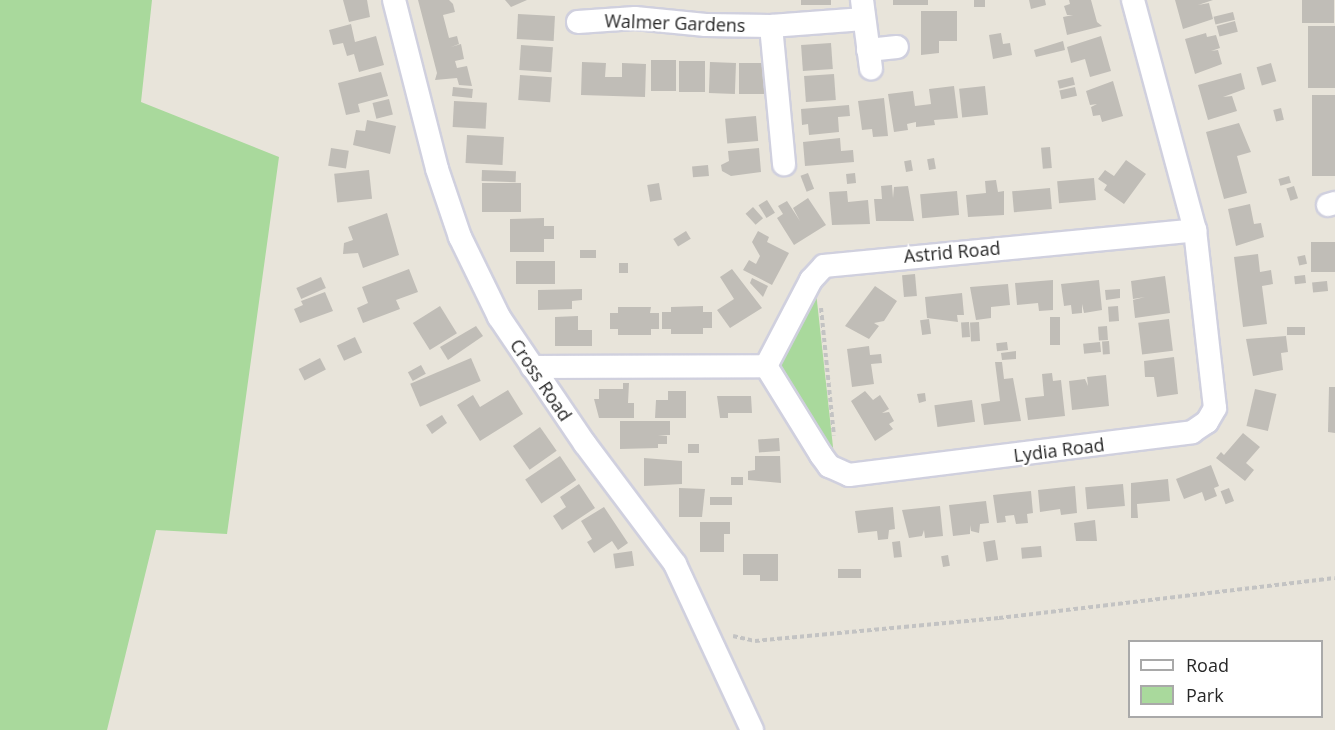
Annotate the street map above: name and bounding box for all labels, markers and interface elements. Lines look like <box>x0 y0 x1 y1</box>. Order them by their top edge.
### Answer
street label: Walmer Gardens <box>604 10 746 36</box>
street label: Astrid Road <box>903 237 1001 267</box>
street label: Cross Road <box>506 335 576 425</box>
street label: Lydia Road <box>1012 434 1106 466</box>
legend <box>1128 640 1323 718</box>
text: Road <box>1186 653 1229 677</box>
text: Park <box>1186 683 1224 707</box>

